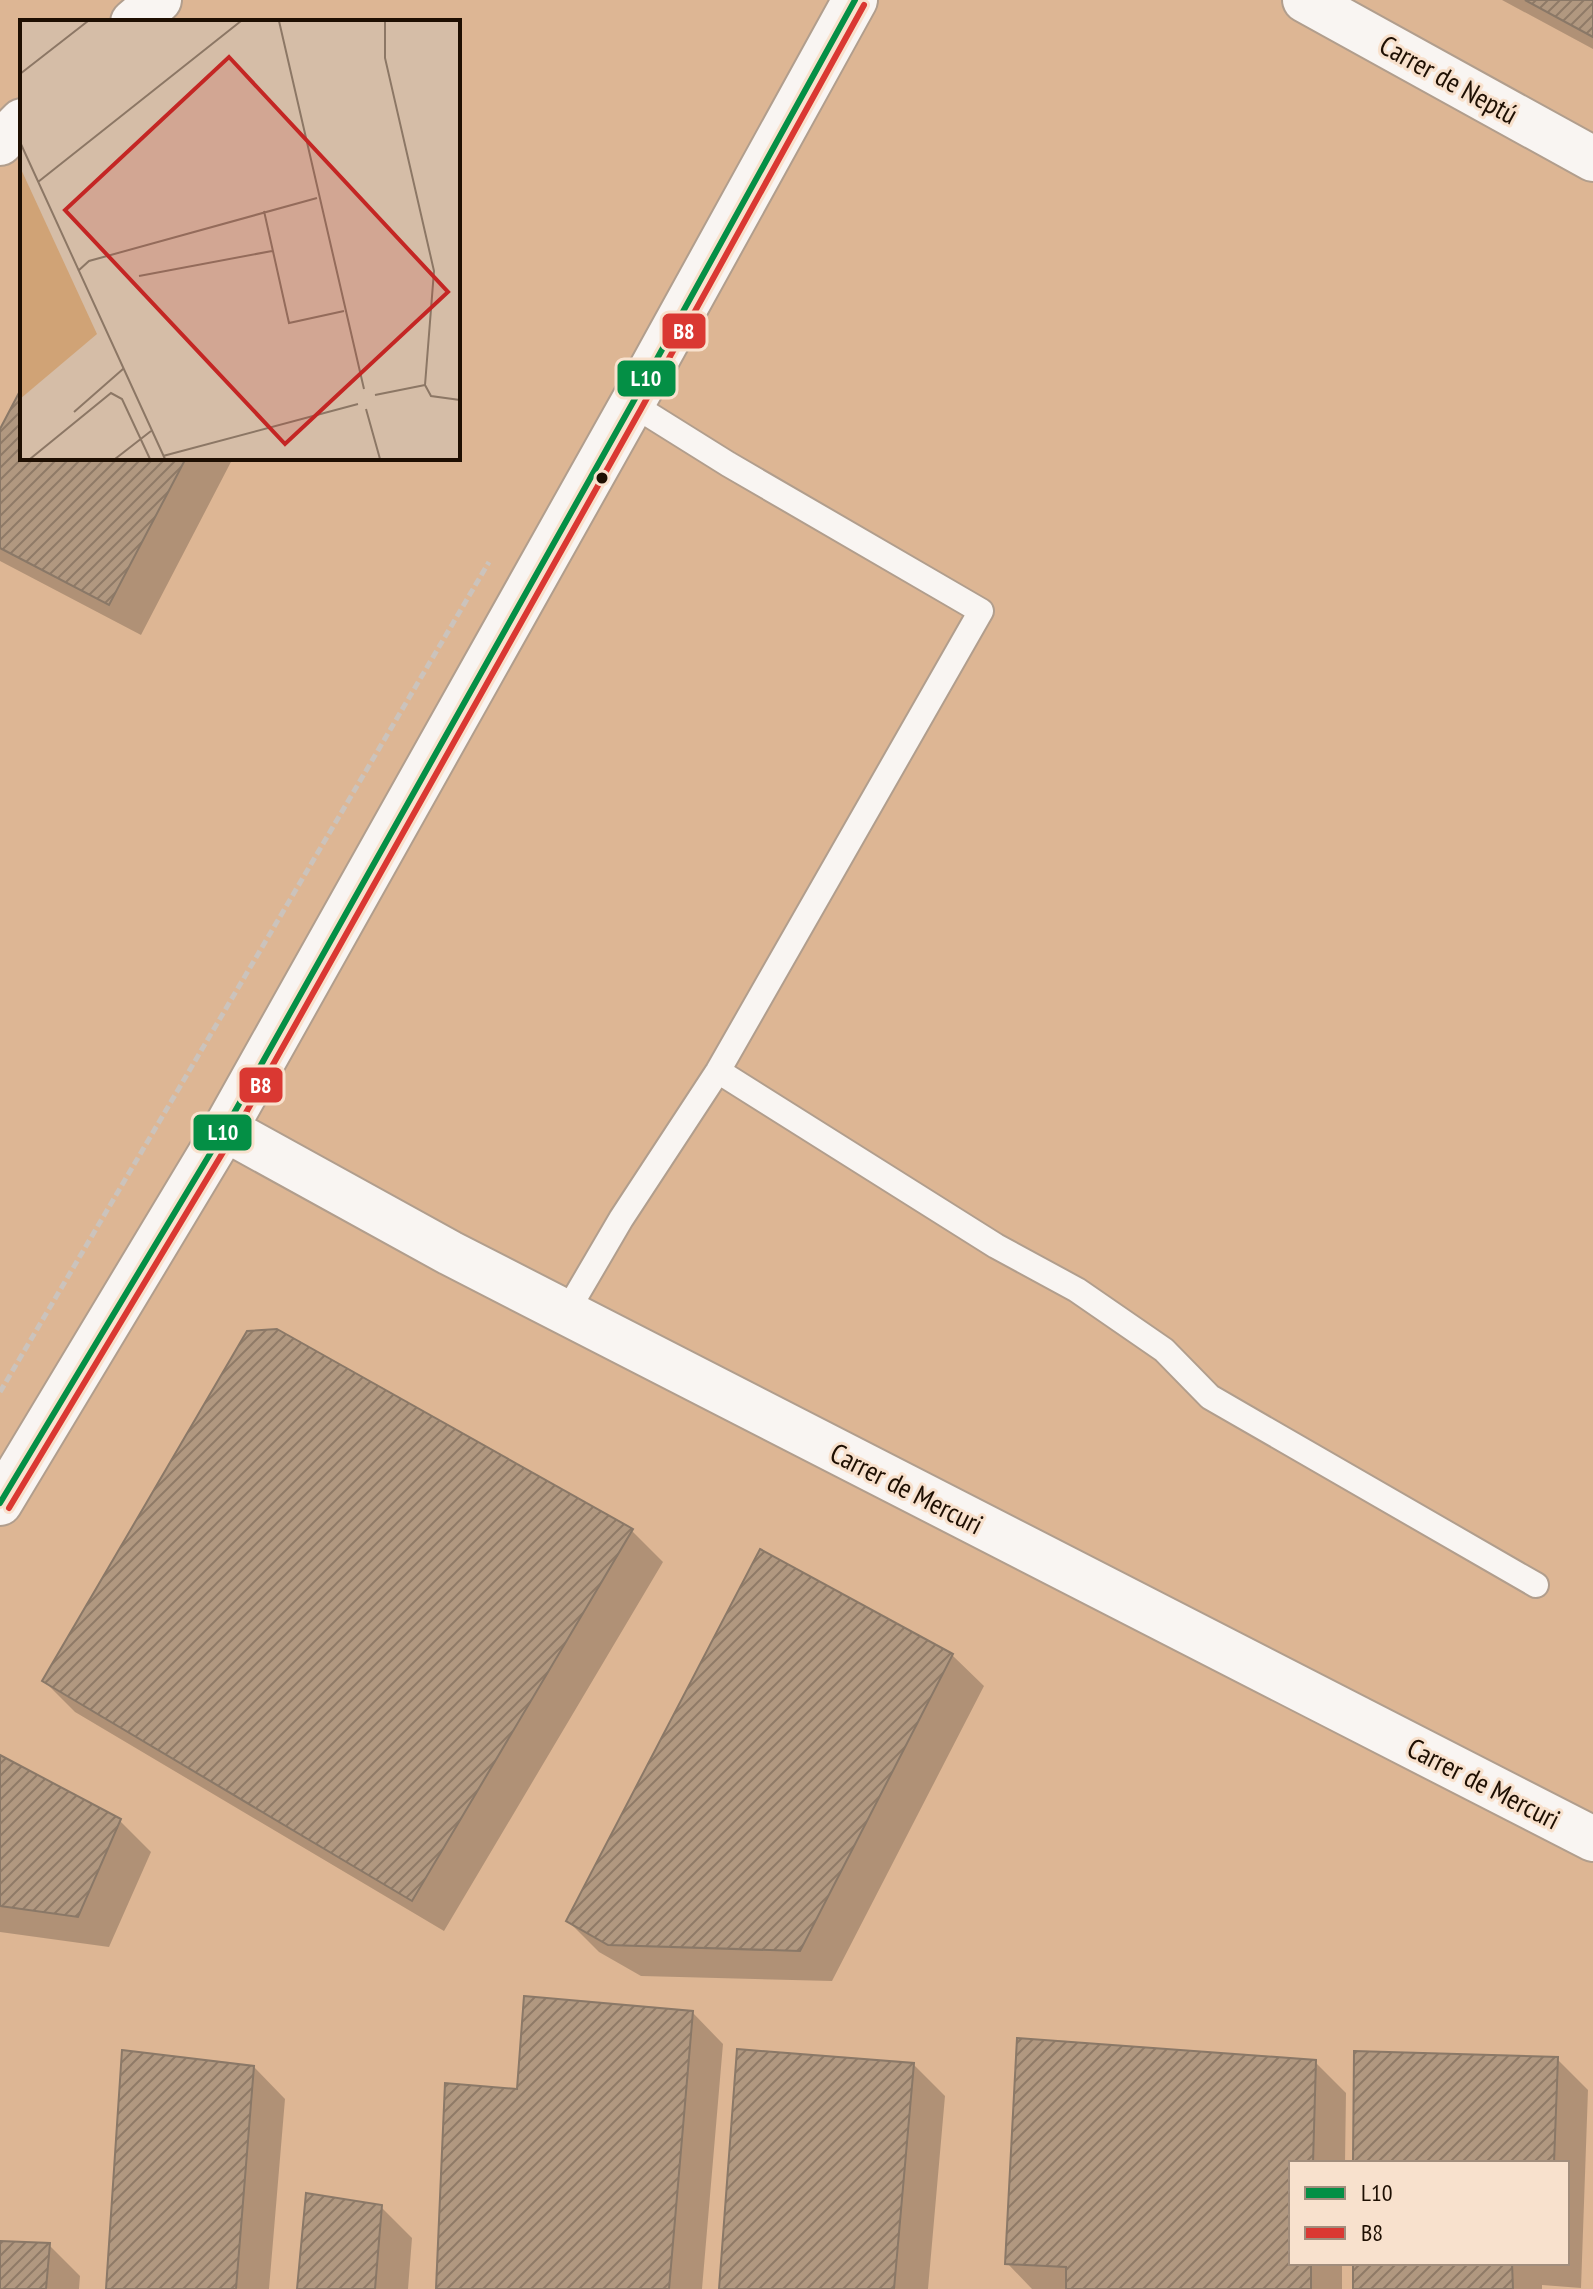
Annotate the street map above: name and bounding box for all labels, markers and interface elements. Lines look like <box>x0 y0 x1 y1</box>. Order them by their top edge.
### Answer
inset map <box>20 20 460 460</box>
street label: Carrer de Neptú <box>1373 26 1525 132</box>
line badge: B8 <box>661 312 707 350</box>
text: B8 <box>673 317 695 345</box>
line badge: L10 <box>616 359 677 398</box>
text: L10 <box>631 364 661 392</box>
unlabelled marker <box>594 470 610 486</box>
line badge: B8 <box>238 1066 284 1104</box>
text: B8 <box>250 1071 272 1099</box>
line badge: L10 <box>192 1113 253 1152</box>
text: L10 <box>208 1118 238 1146</box>
street label: Carrer de Mercuri <box>824 1434 990 1542</box>
street label: Carrer de Mercuri <box>1401 1729 1567 1837</box>
legend <box>1289 2161 1569 2265</box>
text: L10 <box>1361 2177 1393 2208</box>
text: B8 <box>1361 2217 1383 2248</box>

